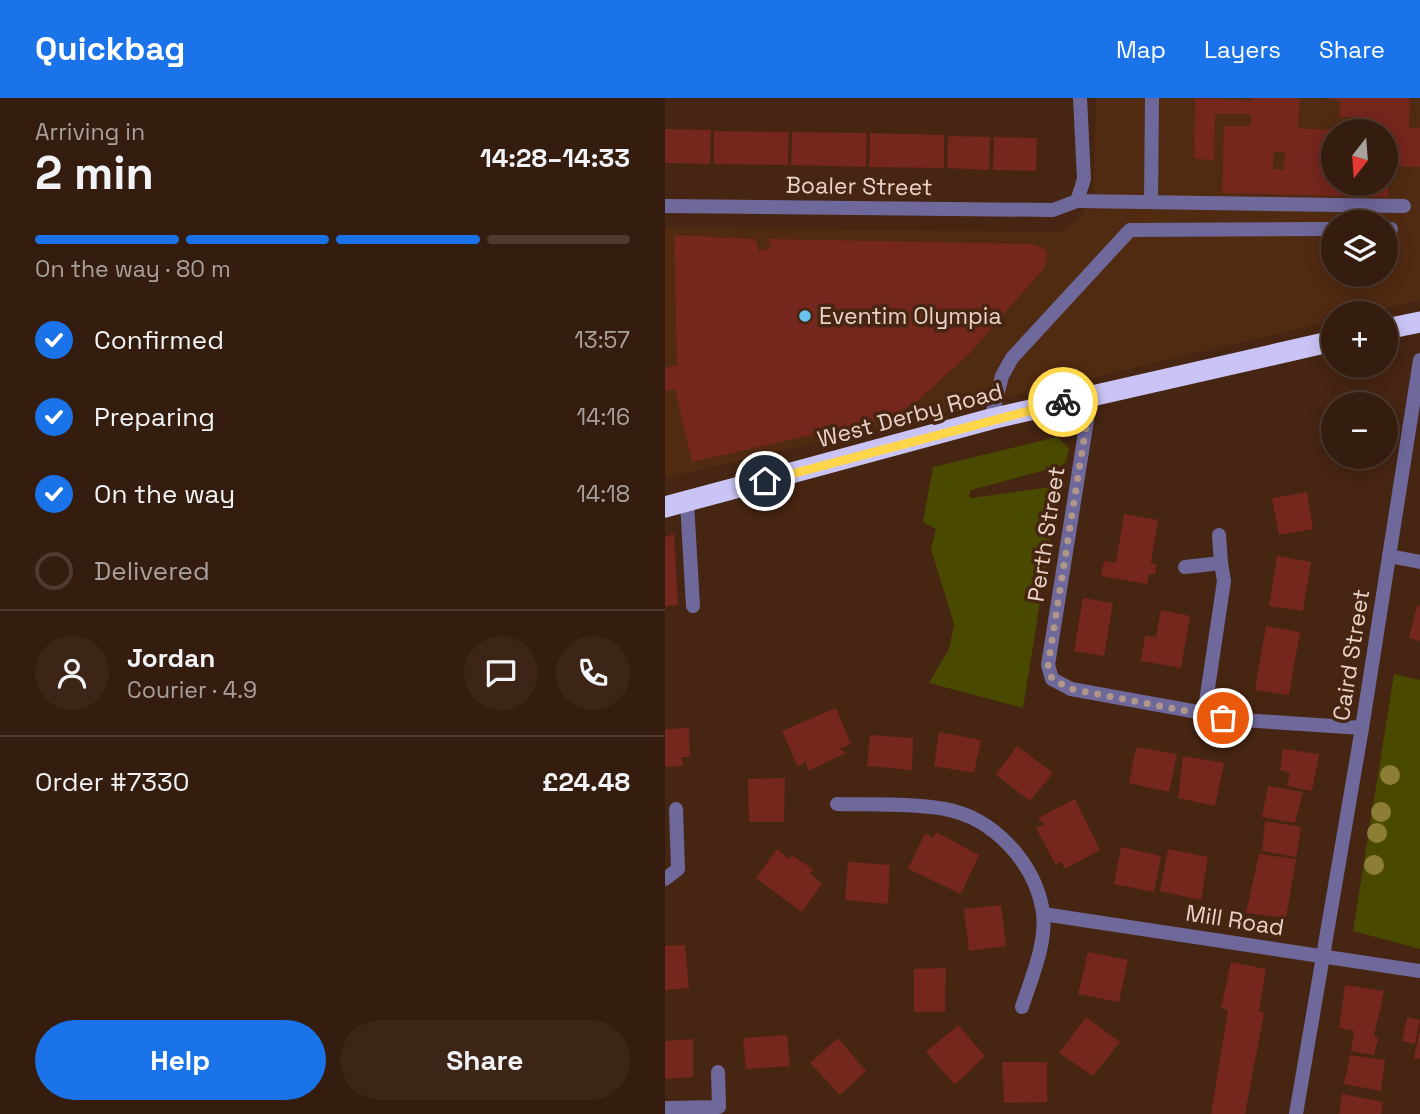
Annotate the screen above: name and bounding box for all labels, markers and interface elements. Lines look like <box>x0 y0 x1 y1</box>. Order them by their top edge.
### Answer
text: Quickbag <box>35 28 185 70</box>
text: Map <box>1116 34 1166 65</box>
text: Layers <box>1204 34 1281 65</box>
text: Share <box>1319 34 1385 65</box>
text: Arriving in <box>35 117 145 147</box>
north arrow <box>1321 119 1398 196</box>
map controls <box>1321 119 1398 469</box>
text: 14:28–14:33 <box>480 141 630 175</box>
text: 2 min <box>35 144 154 202</box>
street label: Boaler Street <box>785 170 933 202</box>
button: layers <box>1321 210 1398 287</box>
text: On the way · 80 m <box>35 254 231 284</box>
place label: Eventim Olympia <box>819 301 1002 331</box>
button: + <box>1321 301 1398 378</box>
marker: Eventim Olympia <box>797 308 813 324</box>
icon: check <box>35 321 73 359</box>
text: Confirmed <box>94 323 224 357</box>
text: 13:57 <box>574 325 630 355</box>
courier <box>1028 367 1098 437</box>
street label: West Derby Road <box>814 376 1006 454</box>
icon: bike <box>1044 383 1082 421</box>
button: − <box>1321 392 1398 469</box>
icon: check <box>35 398 73 436</box>
text: Preparing <box>94 400 215 434</box>
text: 14:16 <box>577 402 630 432</box>
pin <box>735 451 795 511</box>
icon: home <box>746 462 784 500</box>
street label: Perth Street <box>1020 464 1072 604</box>
icon: check <box>35 475 73 513</box>
text: On the way <box>94 477 235 511</box>
text: 14:18 <box>576 479 630 509</box>
text: Delivered <box>94 554 210 588</box>
street label: Caird Street <box>1326 587 1376 723</box>
button: person <box>35 636 109 710</box>
button: chat <box>464 636 538 710</box>
button: phone <box>556 636 630 710</box>
text: Jordan <box>127 641 215 675</box>
text: Courier · 4.9 <box>127 675 257 705</box>
pin <box>1193 688 1253 748</box>
icon: bag <box>1204 699 1242 737</box>
text: Order #7330 <box>35 765 189 799</box>
text: £24.48 <box>542 765 630 799</box>
street label: Mill Road <box>1184 897 1286 943</box>
button: Help <box>35 1020 326 1100</box>
button: Share <box>340 1020 630 1100</box>

